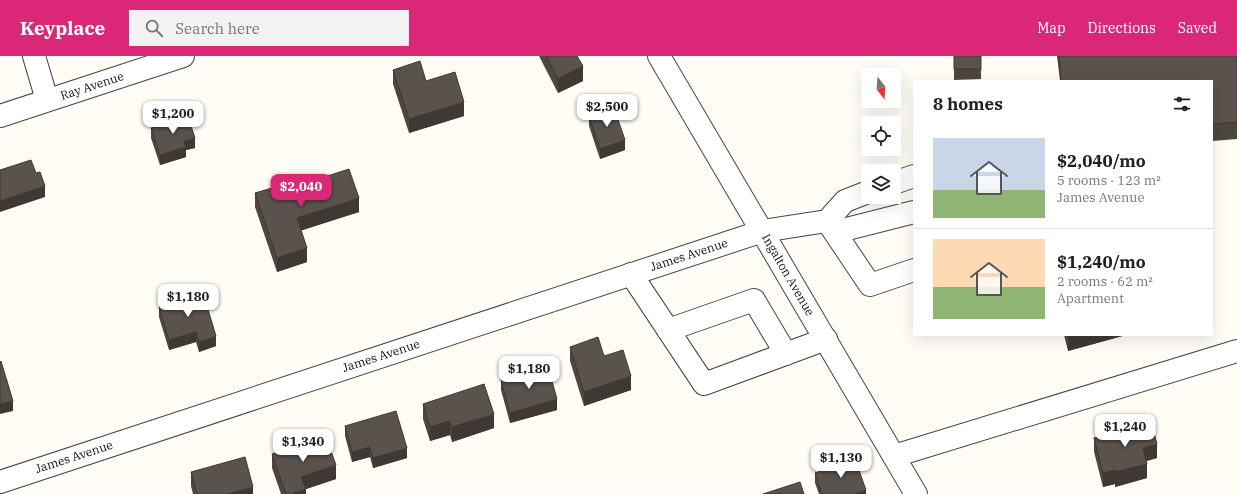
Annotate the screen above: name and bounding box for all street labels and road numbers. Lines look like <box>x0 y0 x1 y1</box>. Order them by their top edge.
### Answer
street label: Ray Avenue <box>58 68 125 103</box>
street label: Ingalton Avenue <box>759 231 818 318</box>
street label: James Avenue <box>648 235 730 274</box>
street label: James Avenue <box>340 336 422 375</box>
street label: James Avenue <box>33 437 115 476</box>

